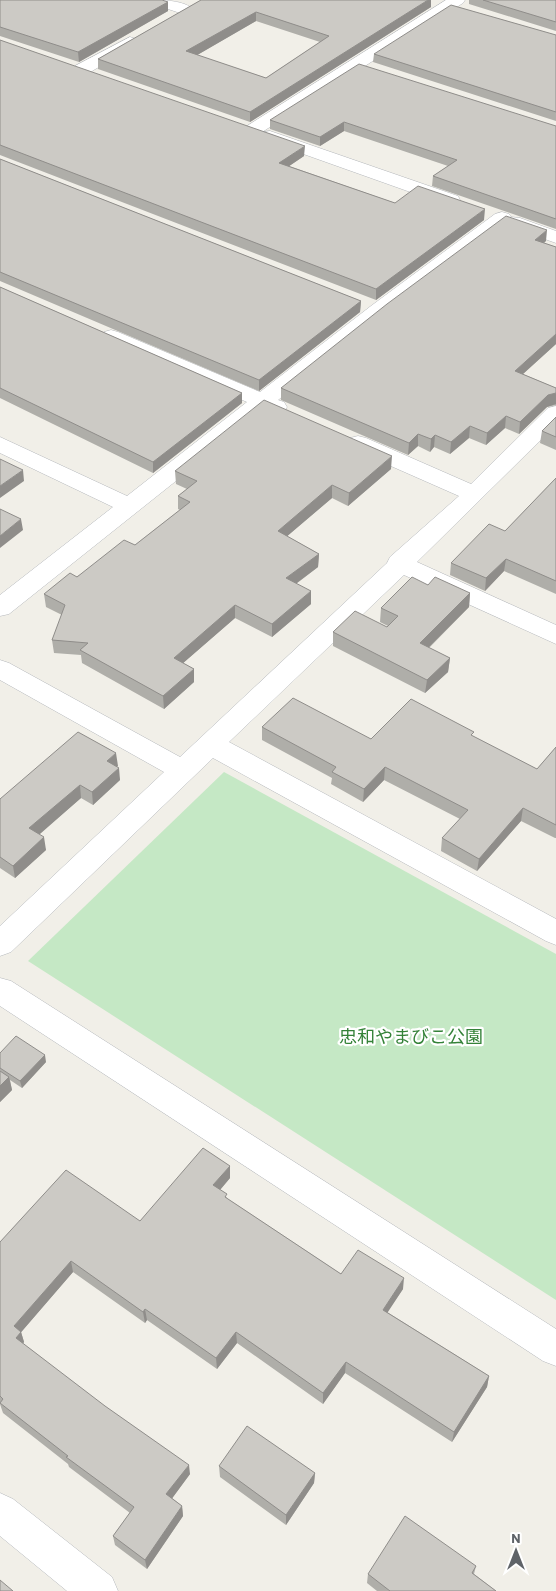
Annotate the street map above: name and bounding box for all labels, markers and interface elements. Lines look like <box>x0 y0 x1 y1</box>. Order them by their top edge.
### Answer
park label: 忠和やまびこ公園 <box>339 1025 483 1047</box>
north arrow <box>491 1526 541 1576</box>
text: N <box>511 1529 521 1546</box>

